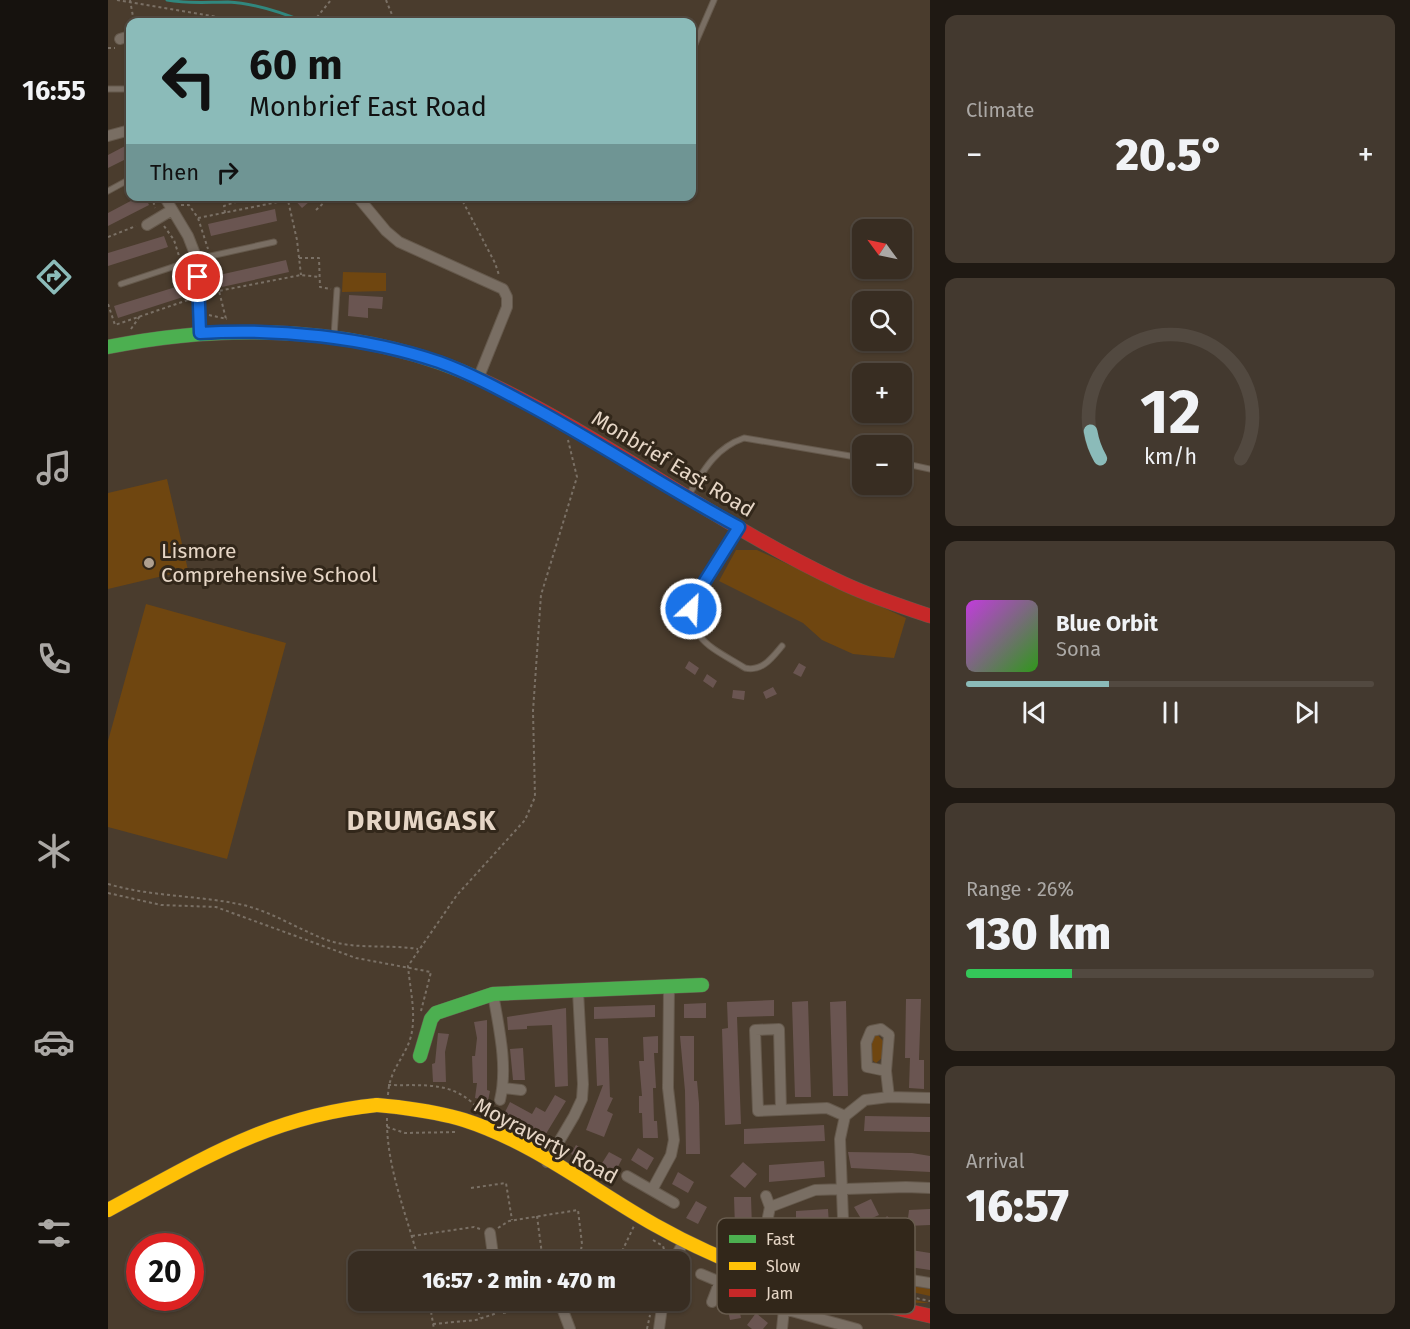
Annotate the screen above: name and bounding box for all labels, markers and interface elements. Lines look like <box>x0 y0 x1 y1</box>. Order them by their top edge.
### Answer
text: 60 m <box>249 40 343 90</box>
icon: left <box>150 42 228 120</box>
text: 16:55 <box>22 75 86 107</box>
text: Monbrief East Road <box>249 91 487 123</box>
text: Climate <box>966 98 1034 122</box>
text: 20.5° <box>1115 128 1225 182</box>
text: − <box>966 135 983 175</box>
text: + <box>1358 135 1374 175</box>
icon: right <box>211 156 244 189</box>
text: Then <box>150 159 199 186</box>
north arrow <box>852 219 912 279</box>
map controls <box>852 219 912 495</box>
pin <box>172 251 223 302</box>
icon: directions <box>33 256 75 298</box>
icon: arrive <box>181 260 214 293</box>
button: search <box>852 291 912 351</box>
button: + <box>852 363 912 423</box>
text: 12 <box>1139 375 1201 450</box>
street label: Monbrief East Road <box>587 405 759 523</box>
button: − <box>852 435 912 495</box>
text: km/h <box>1143 444 1197 470</box>
icon: music <box>33 447 75 489</box>
place label: Lismore Comprehensive School <box>161 538 378 588</box>
marker: Lismore Comprehensive School <box>142 556 156 570</box>
position arrow <box>659 577 723 641</box>
text: Blue Orbit <box>1056 610 1158 637</box>
text: Sona <box>1056 637 1101 661</box>
icon: phone <box>33 638 75 680</box>
icon: previous <box>1018 696 1051 729</box>
icon: pause <box>1154 696 1187 729</box>
icon: next <box>1290 696 1323 729</box>
district label: DRUMGASK <box>347 805 497 837</box>
icon: climate <box>33 830 75 872</box>
text: Range · 26% <box>966 877 1074 901</box>
text: 130 km <box>966 907 1111 961</box>
icon: car <box>33 1021 75 1063</box>
street label: Moyraverty Road <box>470 1092 622 1190</box>
text: Arrival <box>966 1149 1025 1173</box>
text: 16:57 <box>966 1179 1069 1233</box>
icon: filters <box>33 1212 75 1254</box>
legend <box>717 1218 915 1314</box>
text: Fast <box>766 1230 795 1249</box>
speed limit sign: 20 <box>126 1233 204 1311</box>
text: Slow <box>766 1257 801 1276</box>
text: 16:57 · 2 min · 470 m <box>422 1267 616 1294</box>
text: Jam <box>766 1284 793 1303</box>

